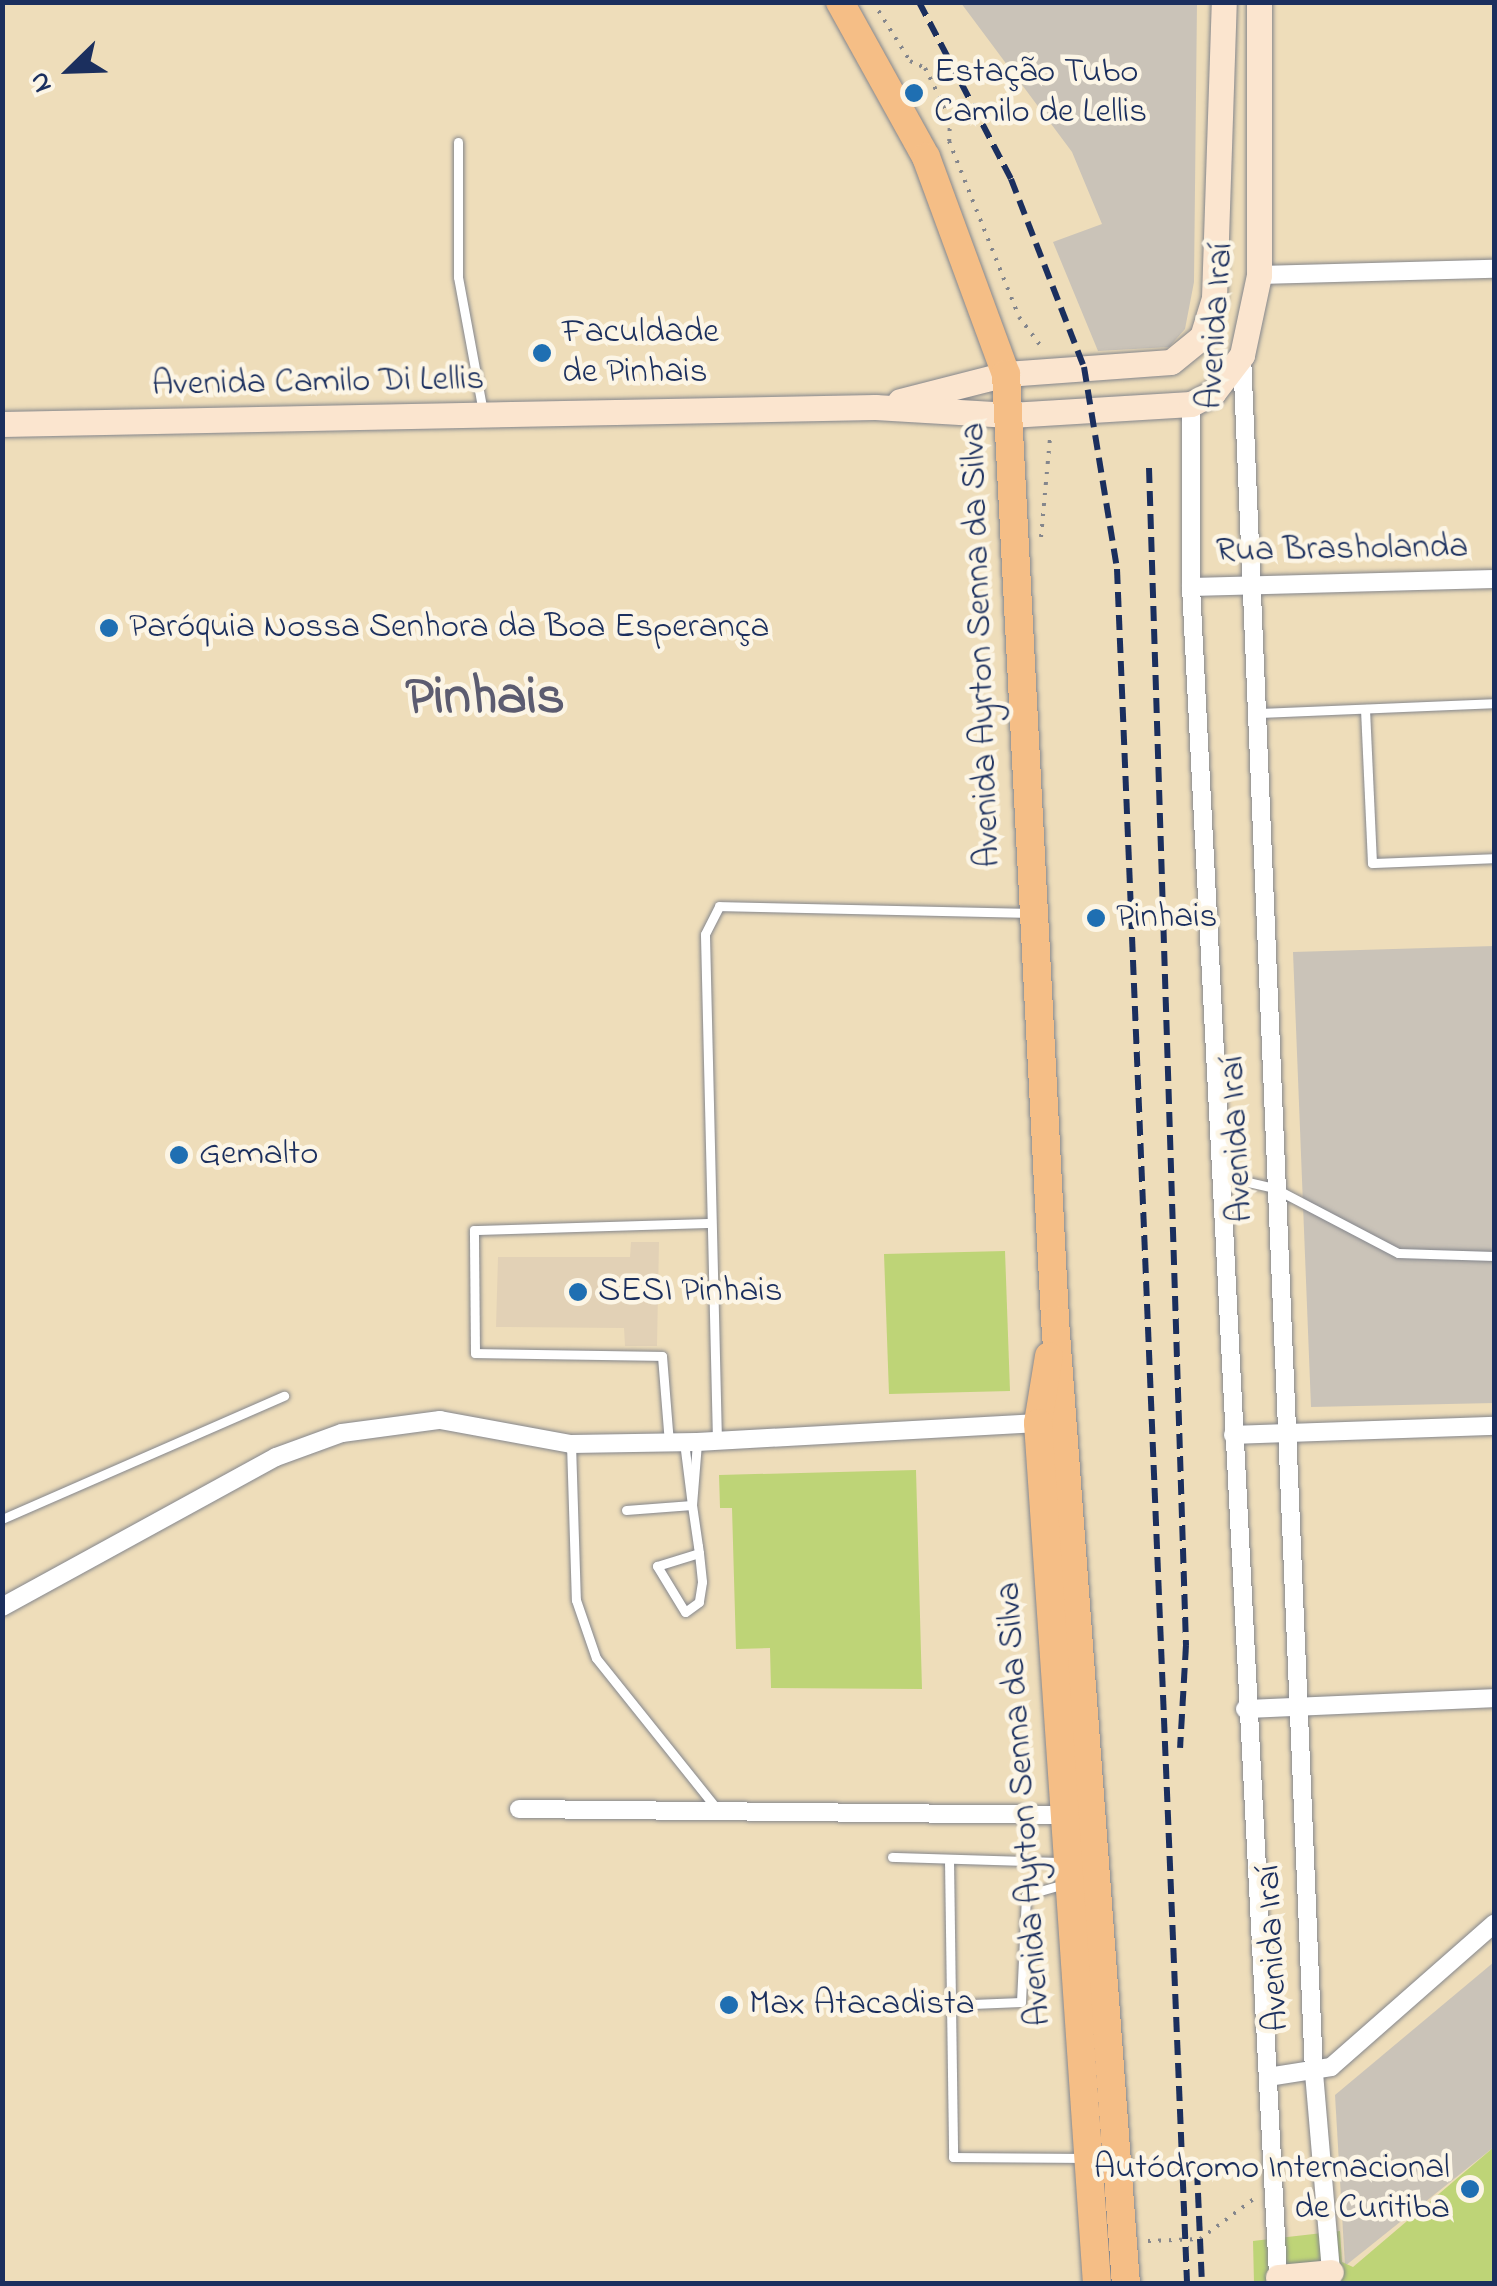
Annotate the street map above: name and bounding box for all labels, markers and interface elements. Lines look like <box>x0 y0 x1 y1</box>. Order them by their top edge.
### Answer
north arrow <box>20 20 120 120</box>
place label: Estação Tubo Camilo de Lellis <box>934 52 1147 134</box>
text: N <box>19 65 64 99</box>
marker: Estação Tubo Camilo de Lellis <box>903 82 925 104</box>
street label: Avenida Iraí <box>1190 241 1244 411</box>
place label: Faculdade de Pinhais <box>562 312 719 394</box>
marker: Faculdade de Pinhais <box>531 342 553 364</box>
street label: Avenida Camilo Di Lellis <box>151 359 485 407</box>
street label: Avenida Ayrton Senna da Silva <box>953 422 1011 868</box>
street label: Rua Brasholanda <box>1215 527 1469 573</box>
place label: Paróquia Nossa Senhora da Boa Esperança <box>129 607 769 649</box>
marker: Paróquia Nossa Senhora da Boa Esperança <box>98 617 120 639</box>
district label: Pinhais <box>405 667 565 733</box>
place label: Pinhais <box>1116 897 1217 939</box>
marker: Pinhais <box>1085 907 1107 929</box>
street label: Avenida Iraí <box>1213 1055 1263 1223</box>
place label: Gemalto <box>199 1134 319 1176</box>
marker: Gemalto <box>168 1144 190 1166</box>
place label: SESI Pinhais <box>598 1271 782 1313</box>
marker: SESI Pinhais <box>567 1281 589 1303</box>
street label: Avenida Ayrton Senna da Silva <box>989 1580 1061 2028</box>
street label: Avenida Iraí <box>1249 1864 1299 2032</box>
place label: Max Atacadista <box>749 1984 975 2026</box>
marker: Max Atacadista <box>718 1994 740 2016</box>
place label: Autódromo Internacional de Curitiba <box>1094 2148 1450 2230</box>
marker: Autódromo Internacional de Curitiba <box>1459 2178 1481 2200</box>

